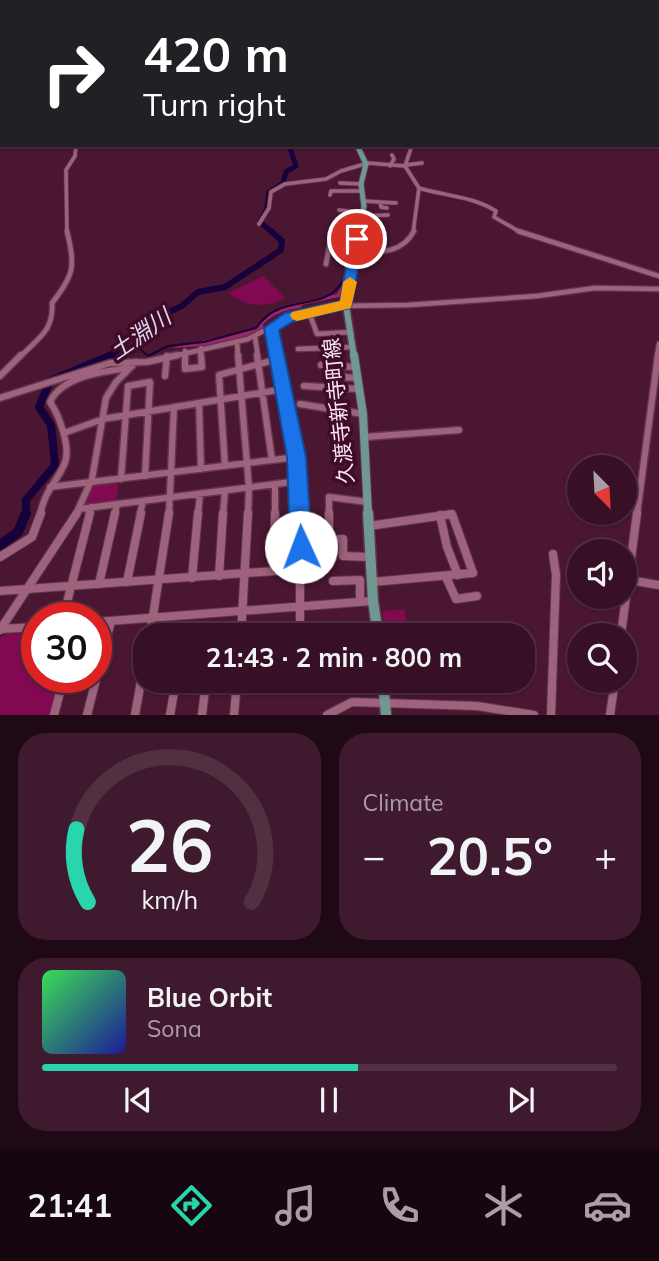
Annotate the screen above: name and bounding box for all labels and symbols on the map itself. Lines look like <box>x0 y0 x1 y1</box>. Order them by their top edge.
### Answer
pin <box>327 209 387 269</box>
water label: 土淵川 <box>103 300 179 365</box>
street label: 久渡寺新寺町線 <box>317 337 359 486</box>
north arrow <box>567 455 637 525</box>
position arrow <box>264 510 338 584</box>
speed limit sign: 30 <box>21 602 112 693</box>

